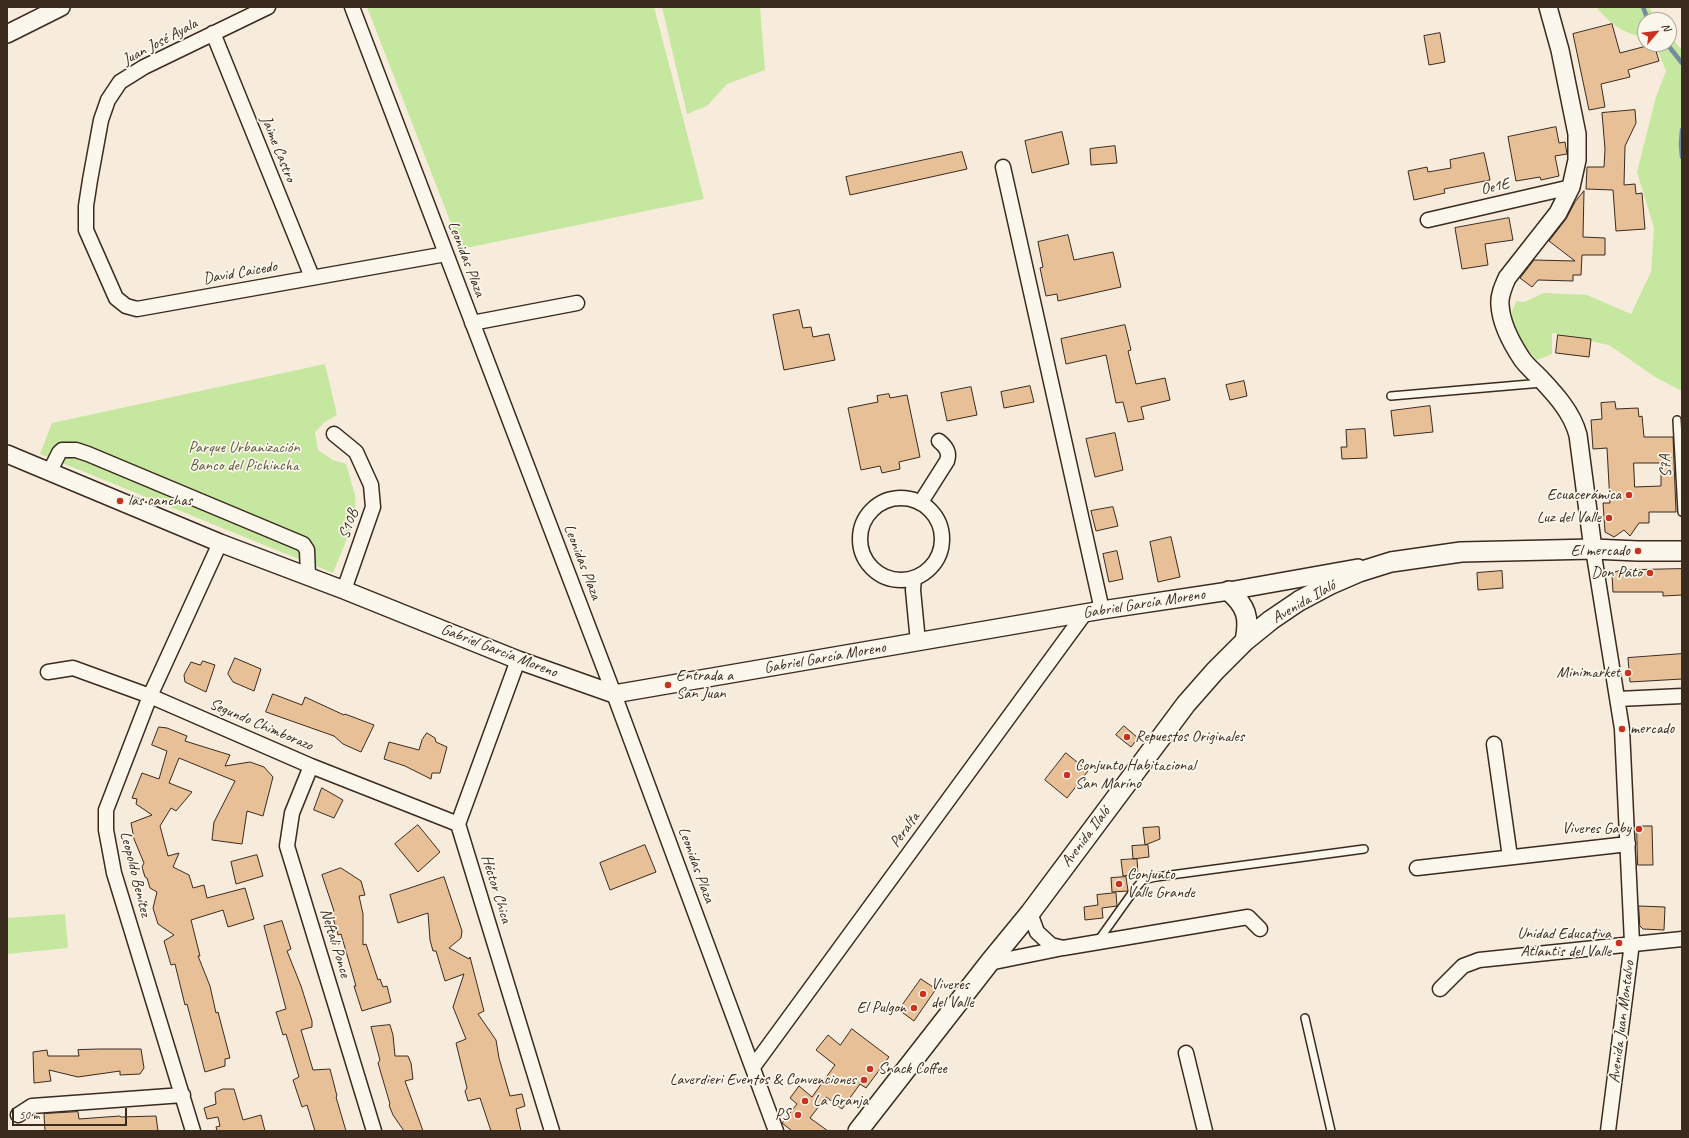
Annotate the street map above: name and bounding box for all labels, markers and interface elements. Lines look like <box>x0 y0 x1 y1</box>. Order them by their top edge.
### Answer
north arrow <box>1637 12 1677 52</box>
street label: Juan José Ayala <box>119 14 201 70</box>
text: N <box>1659 21 1674 33</box>
street label: Jaime Castro <box>256 113 300 185</box>
street label: Oe1E <box>1479 174 1511 200</box>
street label: Leonidas Plaza <box>443 219 489 299</box>
street label: David Caicedo <box>202 257 278 289</box>
park label: Parque Urbanización Banco del Pichincha <box>188 438 300 476</box>
street label: S7A <box>1656 454 1676 478</box>
place label: Ecuacerámica <box>1547 485 1621 505</box>
marker: Ecuacerámica <box>1624 490 1634 500</box>
place label: las canchas <box>128 491 192 511</box>
marker: las canchas <box>115 496 125 506</box>
street label: S10B <box>335 506 363 542</box>
place label: Luz del Valle <box>1537 508 1601 528</box>
marker: Luz del Valle <box>1604 513 1614 523</box>
street label: Leonidas Plaza <box>559 522 605 602</box>
place label: El mercado <box>1571 541 1630 561</box>
marker: El mercado <box>1633 546 1643 556</box>
place label: Don Pato <box>1591 563 1642 583</box>
marker: Don Pato <box>1645 568 1655 578</box>
street label: Avenida Ilaló <box>1269 576 1339 628</box>
street label: Gabriel García Moreno <box>1082 585 1206 623</box>
street label: Gabriel García Moreno <box>438 620 560 682</box>
street label: Gabriel García Moreno <box>763 638 887 678</box>
place label: Minimarket <box>1557 663 1620 683</box>
place label: Entrada a San Juan <box>676 666 733 704</box>
marker: Minimarket <box>1623 668 1633 678</box>
marker: Entrada a San Juan <box>663 680 673 690</box>
street label: Segundo Chimborazo <box>206 695 316 755</box>
place label: mercado <box>1630 719 1674 739</box>
marker: mercado <box>1617 724 1627 734</box>
place label: Repuestos Originales <box>1135 727 1244 747</box>
marker: Repuestos Originales <box>1122 732 1132 742</box>
place label: Conjunto Habitacional San Maríno <box>1075 756 1195 794</box>
marker: Conjunto Habitacional San Maríno <box>1062 770 1072 780</box>
street label: Avenida Ilaló <box>1057 803 1115 871</box>
street label: Peralta <box>886 809 924 851</box>
place label: Viveres Gaby <box>1562 819 1631 839</box>
marker: Viveres Gaby <box>1634 824 1644 834</box>
street label: Leonidas Plaza <box>673 825 719 905</box>
street label: Leopoldo Benítez <box>115 829 155 919</box>
street label: Héctor Chica <box>477 853 515 925</box>
place label: Conjunto Valle Grande <box>1127 865 1195 903</box>
marker: Conjunto Valle Grande <box>1114 879 1124 889</box>
street label: Neftali Ponce <box>315 906 355 980</box>
place label: Unidad Educativa Atlantis del Valle <box>1517 924 1611 962</box>
marker: Unidad Educativa Atlantis del Valle <box>1614 938 1624 948</box>
street label: Avenida Juan Montalvo <box>1605 960 1639 1084</box>
place label: Viveres del Valle <box>931 975 974 1013</box>
marker: Viveres del Valle <box>918 989 928 999</box>
place label: El Pulgon <box>857 998 906 1018</box>
marker: El Pulgon <box>909 1003 919 1013</box>
place label: Snack Coffee <box>878 1059 947 1079</box>
marker: Snack Coffee <box>865 1064 875 1074</box>
place label: Laverdieri Eventos & Convenciones <box>670 1070 856 1090</box>
marker: Laverdieri Eventos & Convenciones <box>859 1075 869 1085</box>
place label: La Granja <box>813 1091 868 1111</box>
marker: La Granja <box>800 1096 810 1106</box>
scale bar <box>14 1100 129 1126</box>
place label: PS <box>775 1105 790 1125</box>
text: 50 m <box>19 1107 39 1123</box>
marker: PS <box>793 1110 803 1120</box>

